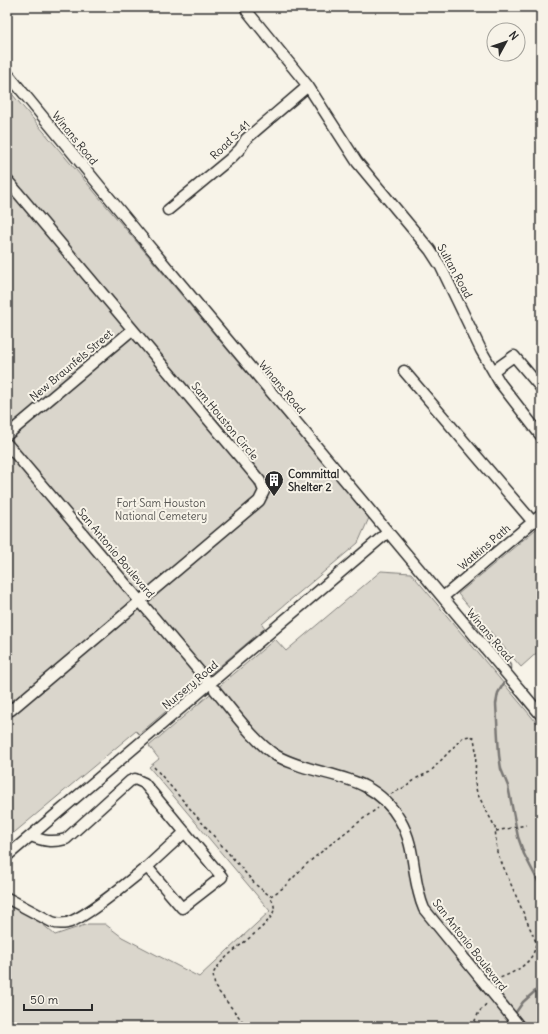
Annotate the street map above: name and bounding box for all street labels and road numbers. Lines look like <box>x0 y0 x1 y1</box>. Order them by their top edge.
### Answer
street label: Winans Road <box>49 108 101 168</box>
street label: Road S-41 <box>207 118 253 162</box>
street label: Sultan Road <box>434 241 476 301</box>
street label: New Braunfels Street <box>27 326 116 404</box>
street label: Winans Road <box>256 358 309 417</box>
street label: Sam Houston Circle <box>188 379 262 463</box>
street label: San Antonio Boulevard <box>74 505 158 601</box>
street label: Watkins Path <box>455 521 513 573</box>
street label: Winans Road <box>464 606 517 665</box>
street label: Nursery Road <box>159 657 221 712</box>
street label: San Antonio Boulevard <box>430 896 511 994</box>

